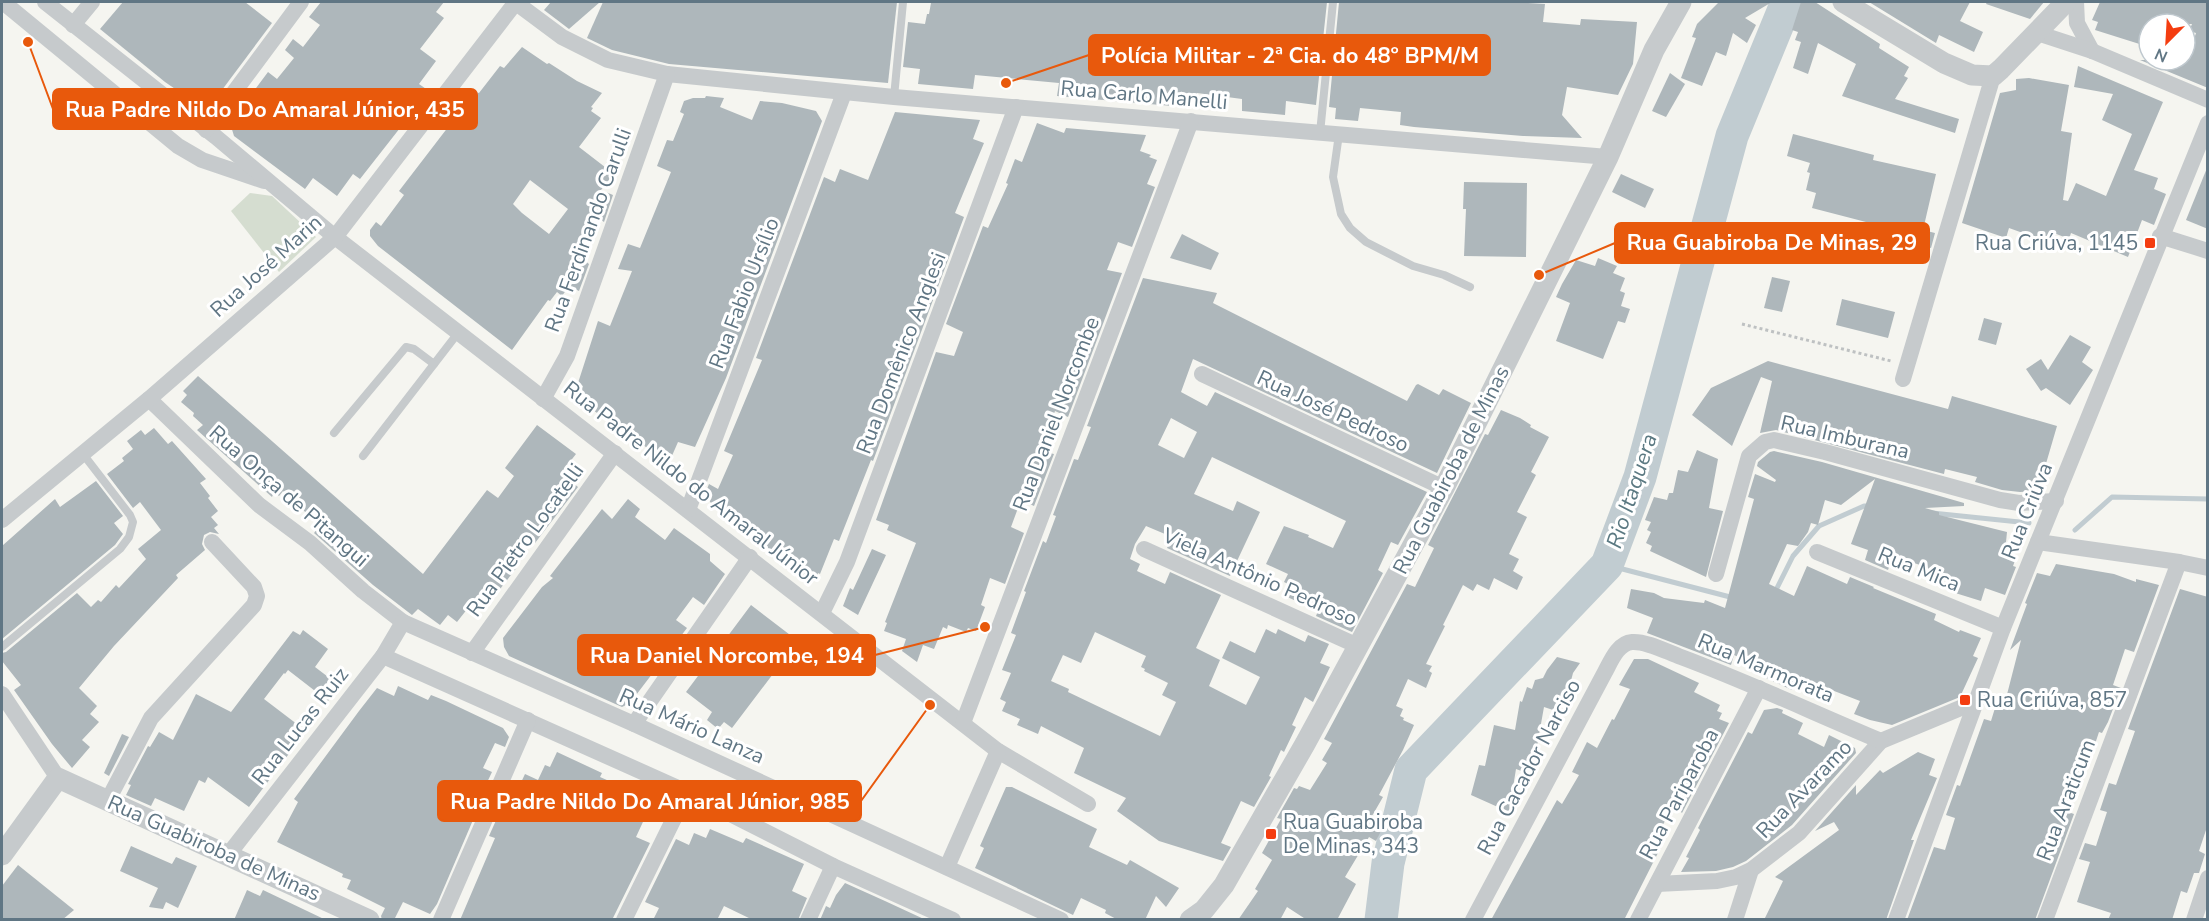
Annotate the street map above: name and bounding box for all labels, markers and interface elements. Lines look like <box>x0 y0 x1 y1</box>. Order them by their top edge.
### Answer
north arrow <box>2137 12 2197 72</box>
callout: Polícia Militar - 2ª Cia. do 48º BPM/M <box>1089 35 1490 75</box>
text: Polícia Militar - 2ª Cia. do 48º BPM/M <box>1101 41 1479 71</box>
text: N <box>2151 42 2171 67</box>
street label: Rua Carlo Manelli <box>1059 74 1229 116</box>
callout: Rua Padre Nildo Do Amaral Júnior, 435 <box>53 89 477 129</box>
text: Rua Padre Nildo Do Amaral Júnior, 435 <box>65 95 465 125</box>
street label: Rua Ferdinando Carulli <box>538 124 638 336</box>
street label: Rua José Marin <box>204 208 328 324</box>
street label: Rua Fabio Ursílio <box>702 214 786 372</box>
callout: Rua Guabiroba De Minas, 29 <box>1615 223 1929 263</box>
text: Rua Guabiroba De Minas, 29 <box>1627 228 1917 258</box>
place label: Rua Criúva, 1145 <box>1975 229 2138 257</box>
marker: Rua Criúva, 1145 <box>2143 236 2157 250</box>
street label: Rua Domênico Anglesi <box>850 248 952 458</box>
street label: Rua Daniel Norcombe <box>1006 313 1106 515</box>
street label: Rua Guabiroba de Minas <box>1386 361 1516 579</box>
street label: Rua José Pedroso <box>1252 364 1414 458</box>
street label: Rua Padre Nildo do Amaral Júnior <box>558 374 825 592</box>
street label: Rua Imburana <box>1778 409 1912 465</box>
street label: Rua Onça de Pitangui <box>203 419 375 573</box>
water label: Rio Itaquera <box>1599 430 1665 552</box>
street label: Rua Pietro Locatelli <box>460 458 590 622</box>
street label: Rua Criúva <box>1995 458 2059 564</box>
street label: Viela Antônio Pedroso <box>1157 521 1362 633</box>
street label: Rua Mica <box>1874 540 1964 598</box>
street label: Rua Marmorata <box>1693 627 1839 709</box>
callout: Rua Daniel Norcombe, 194 <box>578 635 875 675</box>
text: Rua Daniel Norcombe, 194 <box>590 641 864 671</box>
street label: Rua Lucas Ruiz <box>245 661 355 791</box>
street label: Rua Cacador Narciso <box>1471 674 1587 860</box>
street label: Rua Mário Lanza <box>615 681 769 771</box>
place label: Rua Criúva, 857 <box>1977 686 2127 714</box>
marker: Rua Criúva, 857 <box>1958 693 1972 707</box>
street label: Rua Pariparoba <box>1633 724 1725 864</box>
street label: Rua Avaramo <box>1750 734 1858 844</box>
street label: Rua Araticum <box>2030 735 2102 865</box>
callout: Rua Padre Nildo Do Amaral Júnior, 985 <box>438 781 861 821</box>
text: Rua Padre Nildo Do Amaral Júnior, 985 <box>450 787 850 817</box>
street label: Rua Guabiroba de Minas <box>103 788 325 908</box>
place label: Rua Guabiroba De Minas, 343 <box>1283 808 1423 860</box>
marker: Rua Guabiroba De Minas, 343 <box>1264 827 1278 841</box>

